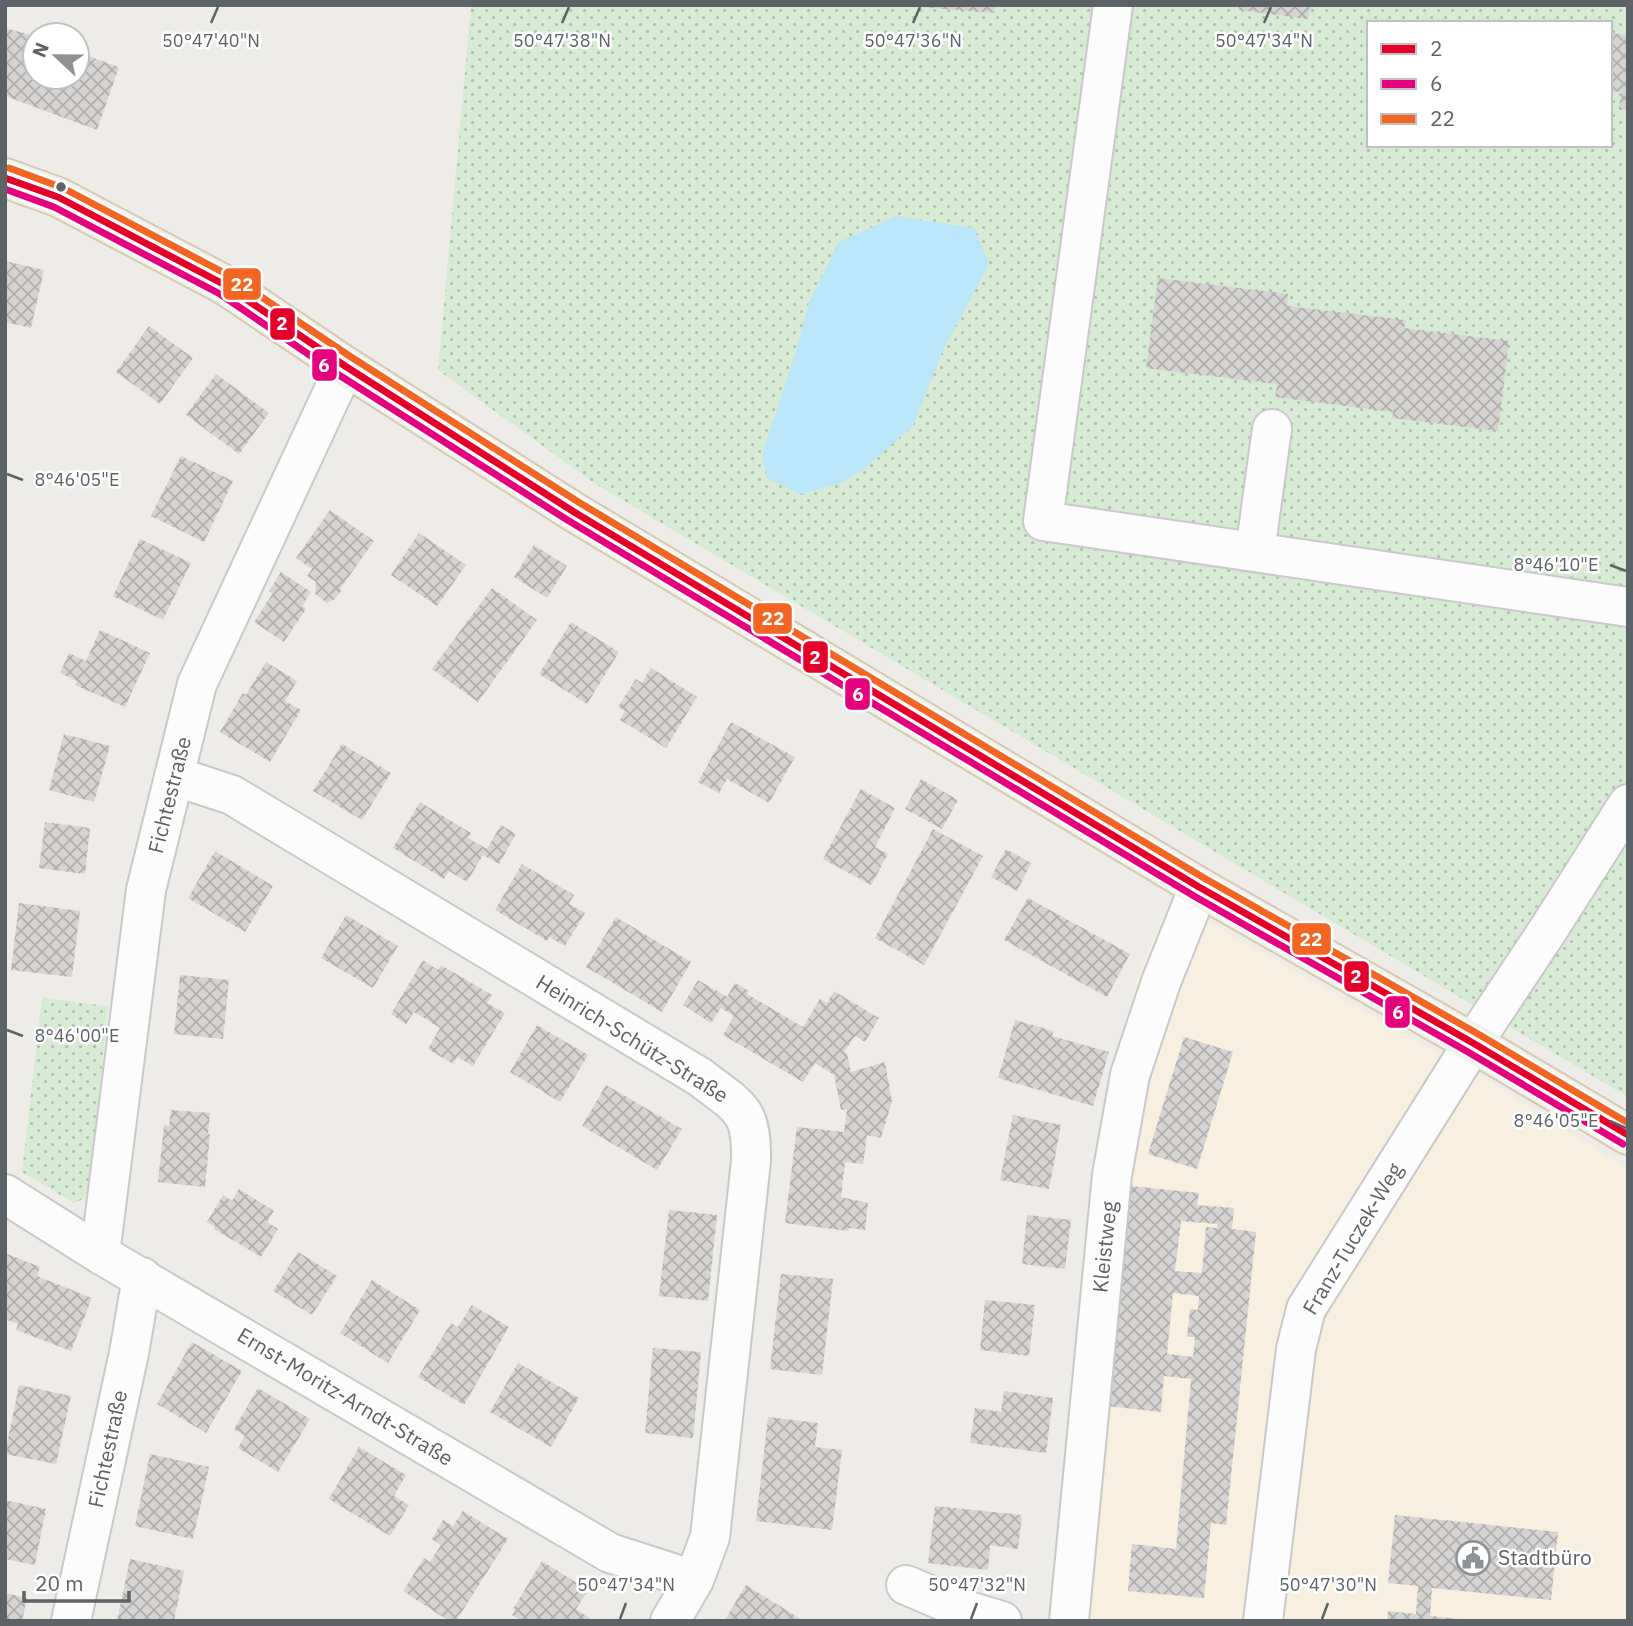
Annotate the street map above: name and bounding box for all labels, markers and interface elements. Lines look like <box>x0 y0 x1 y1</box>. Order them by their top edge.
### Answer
north arrow <box>21 21 91 91</box>
legend <box>1367 21 1612 147</box>
text: 50°47'40"N <box>162 29 260 52</box>
text: 50°47'38"N <box>513 29 611 52</box>
text: 50°47'36"N <box>864 29 962 52</box>
text: 50°47'34"N <box>1215 29 1313 52</box>
text: 2 <box>1430 34 1443 62</box>
text: N <box>27 39 54 61</box>
text: 6 <box>1430 69 1443 97</box>
text: 22 <box>1430 104 1455 132</box>
unlabelled marker <box>54 180 68 194</box>
line badge: 22 <box>222 267 262 301</box>
text: 22 <box>231 272 253 296</box>
line badge: 2 <box>269 307 296 341</box>
text: 2 <box>276 311 288 335</box>
line badge: 6 <box>311 348 338 382</box>
text: 6 <box>318 353 330 377</box>
text: 8°46'05"E <box>35 468 119 491</box>
text: 8°46'10"E <box>1514 553 1598 576</box>
line badge: 22 <box>752 602 793 635</box>
text: 22 <box>762 606 784 630</box>
line badge: 2 <box>802 640 829 674</box>
text: 2 <box>809 645 821 669</box>
line badge: 6 <box>844 677 871 711</box>
text: 6 <box>852 682 864 706</box>
street label: Fichtestraße <box>141 733 197 856</box>
line badge: 22 <box>1291 922 1332 956</box>
text: 22 <box>1300 927 1322 951</box>
line badge: 2 <box>1343 960 1370 993</box>
text: 2 <box>1350 964 1362 988</box>
street label: Heinrich-Schütz-Straße <box>531 968 734 1109</box>
line badge: 6 <box>1384 995 1411 1029</box>
text: 6 <box>1392 1000 1404 1024</box>
text: 8°46'00"E <box>35 1024 119 1047</box>
text: 8°46'05"E <box>1514 1109 1598 1132</box>
street label: Franz-Tuczek-Weg <box>1296 1157 1409 1320</box>
street label: Kleistweg <box>1085 1200 1123 1294</box>
street label: Ernst-Moritz-Arndt-Straße <box>232 1320 459 1472</box>
street label: Fichtestraße <box>81 1387 133 1510</box>
public building icon: Stadtbüro <box>1454 1539 1492 1577</box>
place label: Stadtbüro <box>1498 1543 1592 1571</box>
scale bar <box>24 1560 130 1604</box>
text: 20 m <box>35 1569 84 1597</box>
text: 50°47'34"N <box>577 1573 675 1596</box>
text: 50°47'32"N <box>928 1573 1026 1596</box>
text: 50°47'30"N <box>1279 1573 1377 1596</box>

